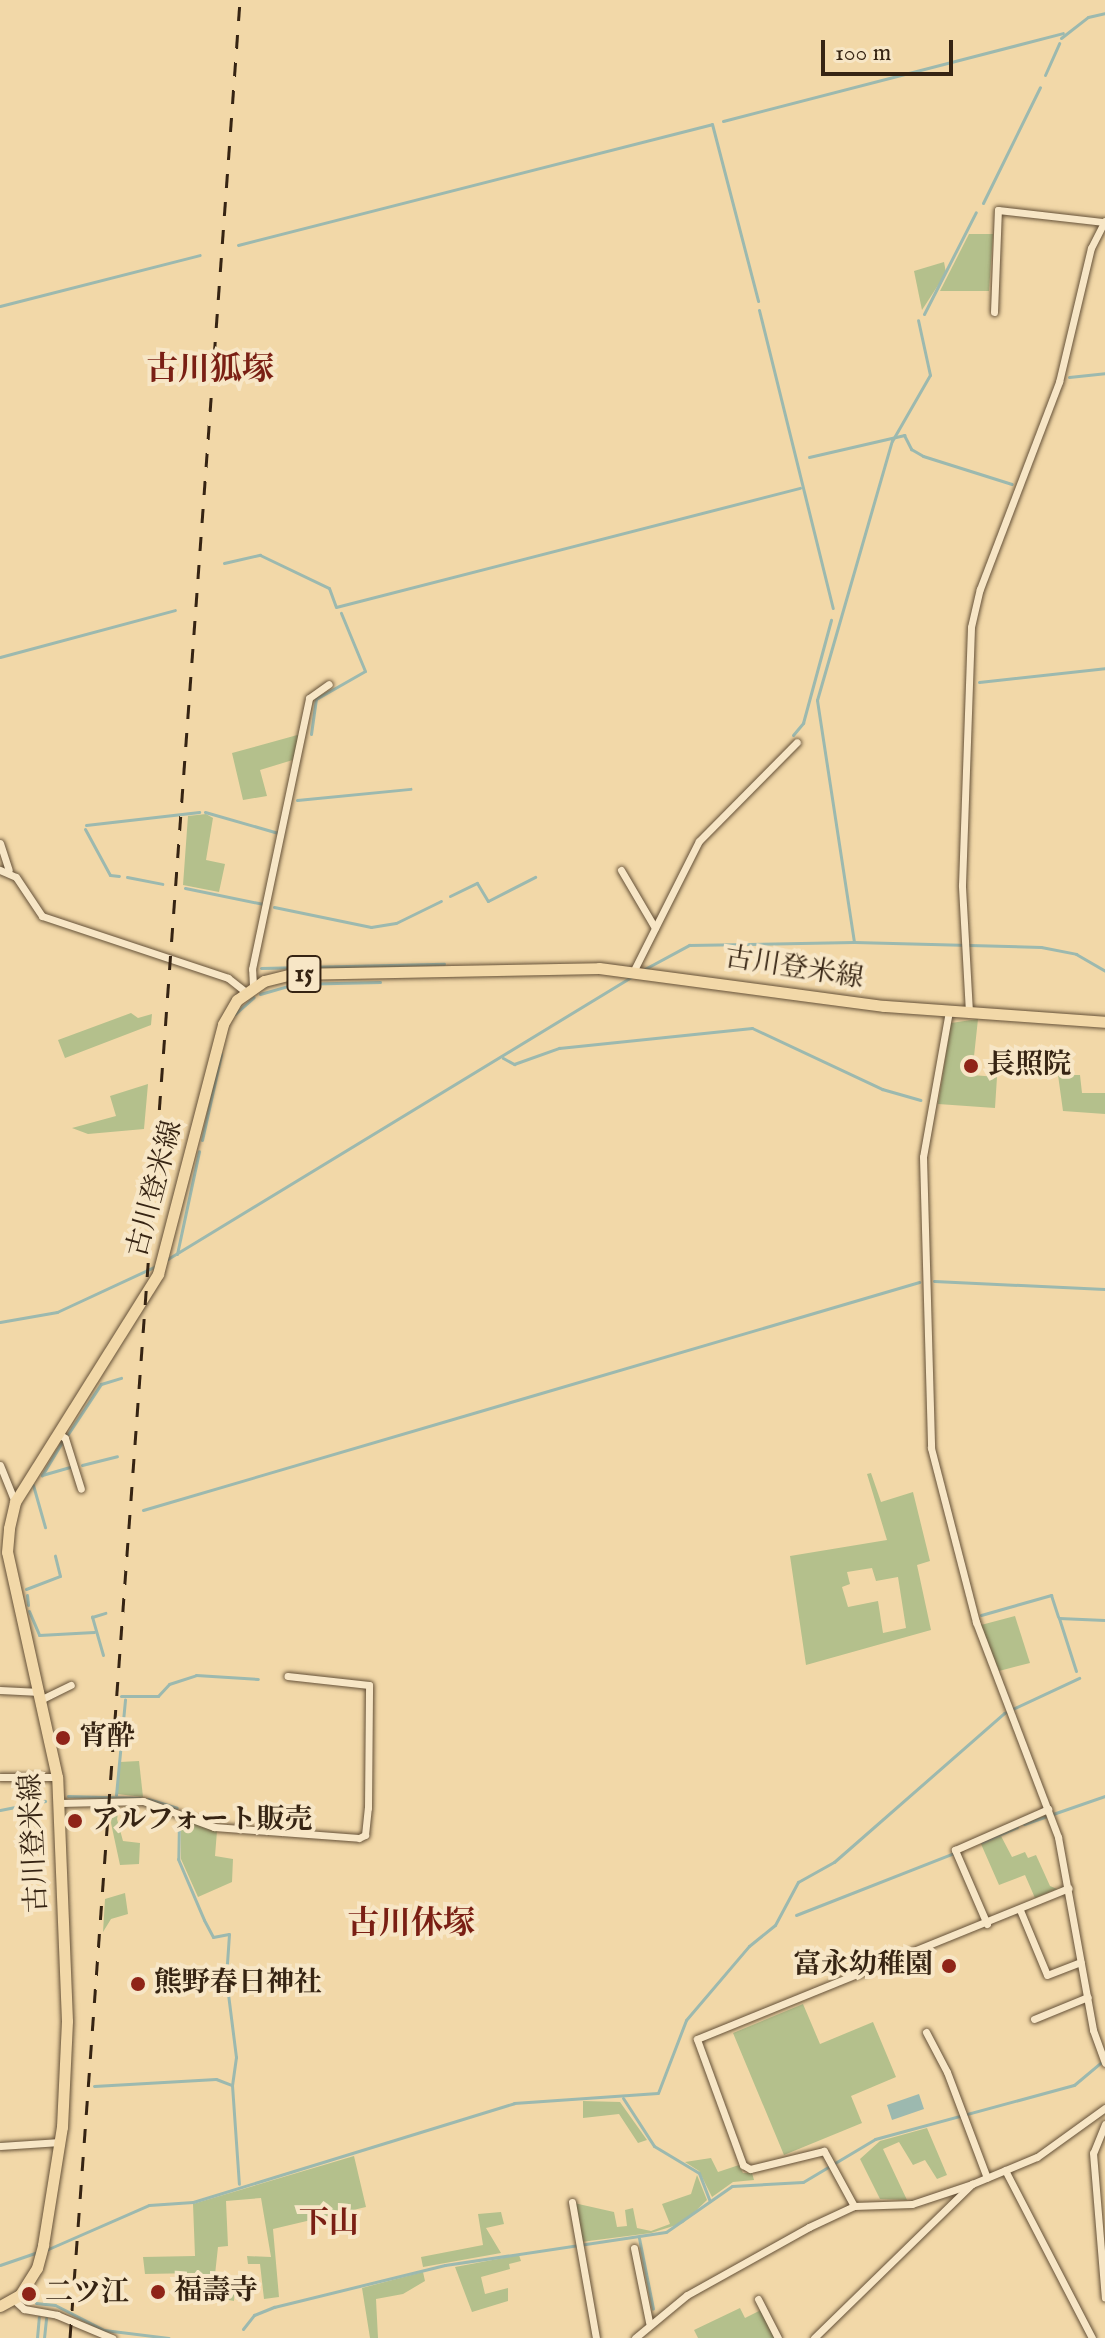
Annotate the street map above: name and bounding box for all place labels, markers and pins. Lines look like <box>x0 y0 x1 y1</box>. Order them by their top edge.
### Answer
place label: 長照院 <box>987 1049 1071 1083</box>
marker: 長照院 <box>962 1057 980 1075</box>
place label: 宵酔 <box>79 1721 135 1755</box>
marker: 宵酔 <box>54 1729 72 1747</box>
place label: アルフォート販売 <box>91 1804 315 1838</box>
marker: アルフォート販売 <box>66 1812 84 1830</box>
place label: 富永幼稚園 <box>793 1949 933 1983</box>
marker: 富永幼稚園 <box>940 1957 958 1975</box>
place label: 熊野春日神社 <box>154 1967 322 2001</box>
marker: 熊野春日神社 <box>129 1975 147 1993</box>
place label: 福壽寺 <box>174 2275 258 2309</box>
place label: 二ツ江 <box>45 2277 129 2311</box>
marker: 福壽寺 <box>149 2283 167 2301</box>
marker: 二ツ江 <box>20 2285 38 2303</box>

